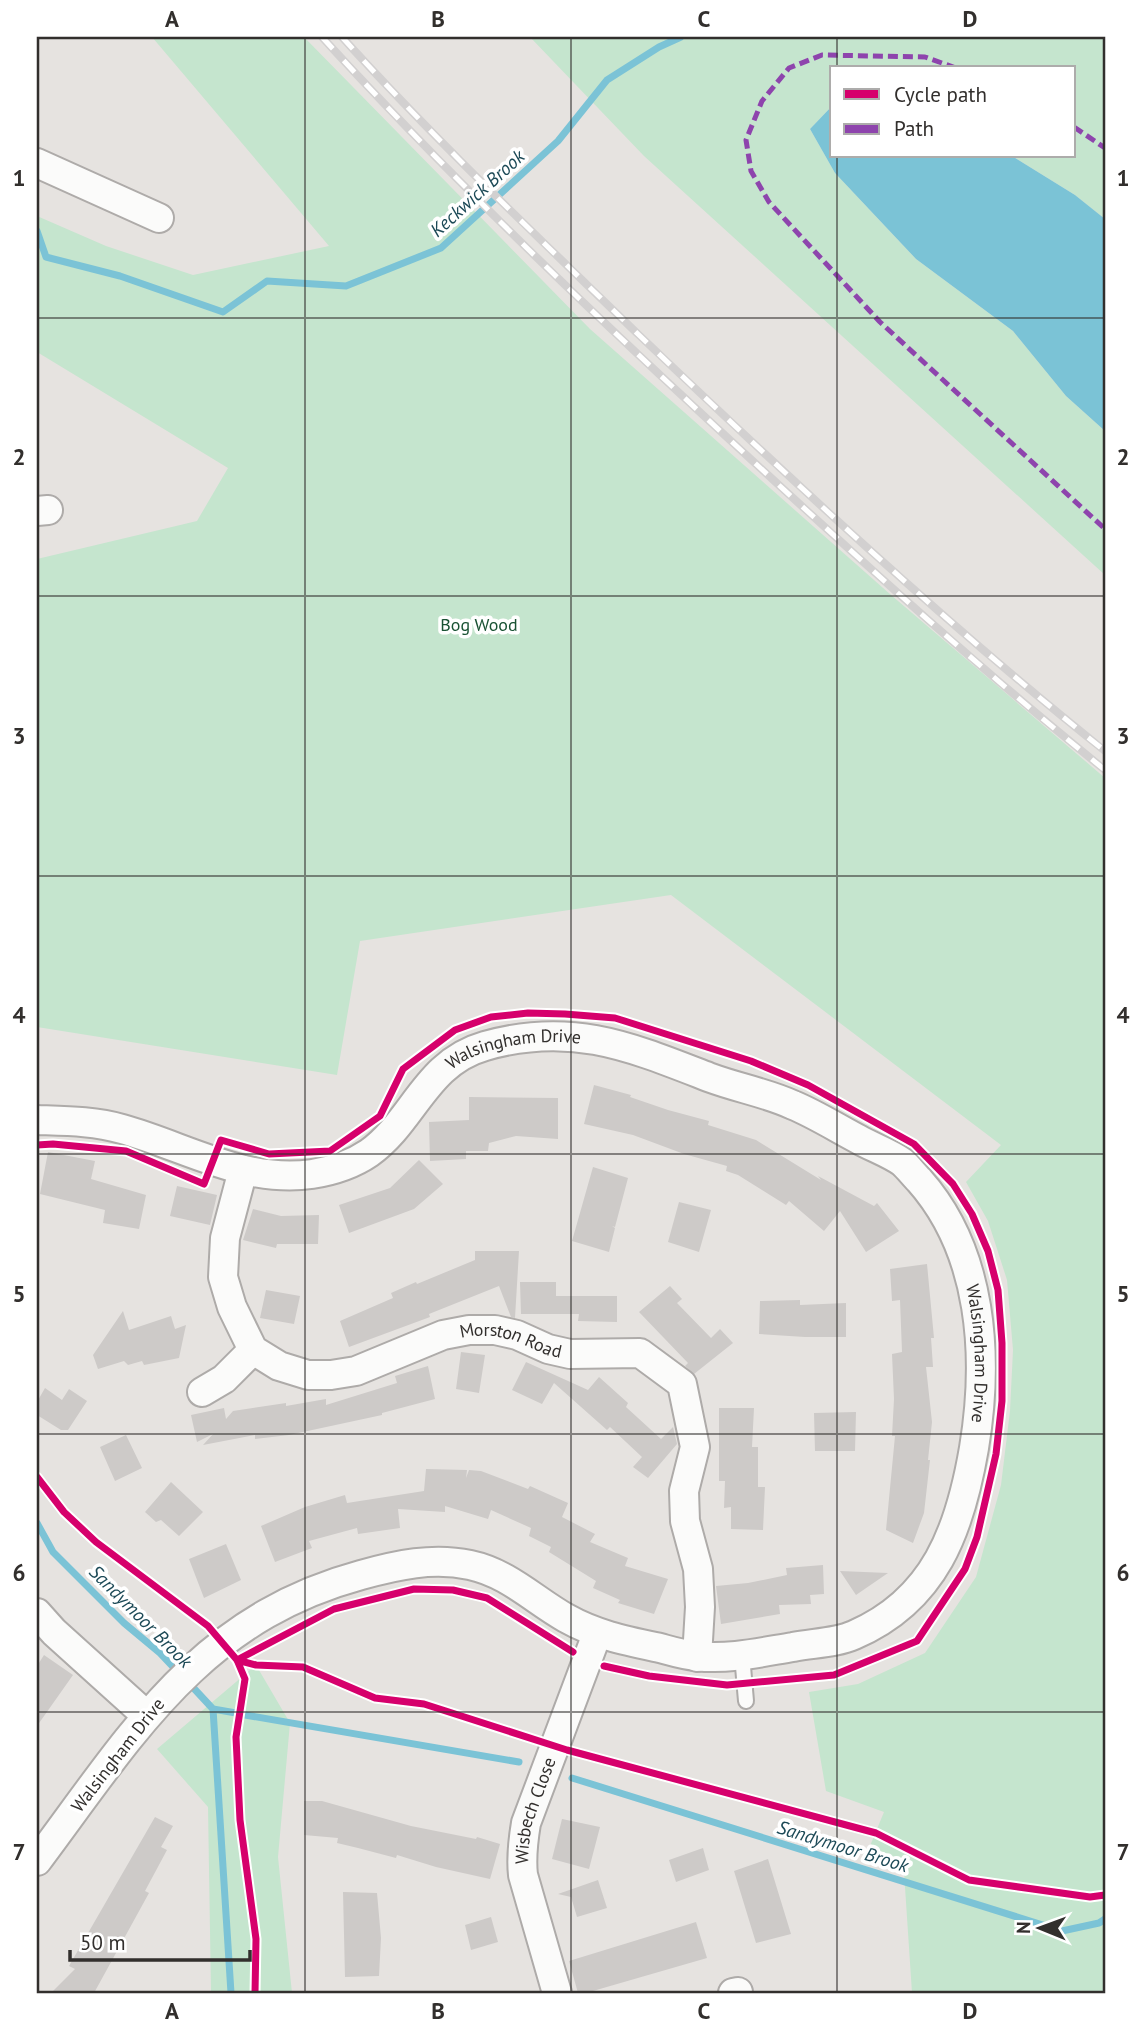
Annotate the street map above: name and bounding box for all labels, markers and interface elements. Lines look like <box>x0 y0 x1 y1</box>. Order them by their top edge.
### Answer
text: A <box>165 4 179 33</box>
text: B <box>431 4 445 33</box>
text: C <box>698 4 711 33</box>
text: D <box>963 4 977 33</box>
legend <box>830 66 1076 158</box>
text: Cycle path <box>894 81 987 108</box>
text: Path <box>894 115 934 142</box>
water label: Keckwick Brook <box>425 143 530 242</box>
text: 1 <box>12 163 26 192</box>
text: 1 <box>1116 163 1130 192</box>
text: 2 <box>12 442 26 471</box>
text: 2 <box>1116 442 1130 471</box>
park label: Bog Wood <box>440 613 518 636</box>
text: 3 <box>12 721 26 750</box>
text: 3 <box>1116 721 1130 750</box>
text: 4 <box>12 1000 26 1029</box>
text: 4 <box>1116 1000 1130 1029</box>
street label: Walsingham Drive <box>441 1024 582 1074</box>
text: 5 <box>12 1279 26 1308</box>
text: 5 <box>1116 1279 1130 1308</box>
street label: Walsingham Drive <box>961 1282 993 1424</box>
street label: Morston Road <box>458 1317 564 1363</box>
text: 6 <box>12 1558 26 1587</box>
text: 6 <box>1116 1558 1130 1587</box>
water label: Sandymoor Brook <box>85 1560 199 1674</box>
street label: Walsingham Drive <box>66 1693 169 1816</box>
street label: Wisbech Close <box>510 1754 561 1864</box>
water label: Sandymoor Brook <box>775 1815 913 1878</box>
text: 7 <box>12 1837 26 1866</box>
text: 7 <box>1116 1837 1130 1866</box>
north arrow <box>1006 1894 1076 1964</box>
scale bar <box>70 1918 250 1962</box>
text: N <box>1011 1921 1035 1934</box>
text: 50 m <box>80 1929 126 1956</box>
text: A <box>165 1996 179 2025</box>
text: B <box>431 1996 445 2025</box>
text: C <box>698 1996 711 2025</box>
text: D <box>963 1996 977 2025</box>

